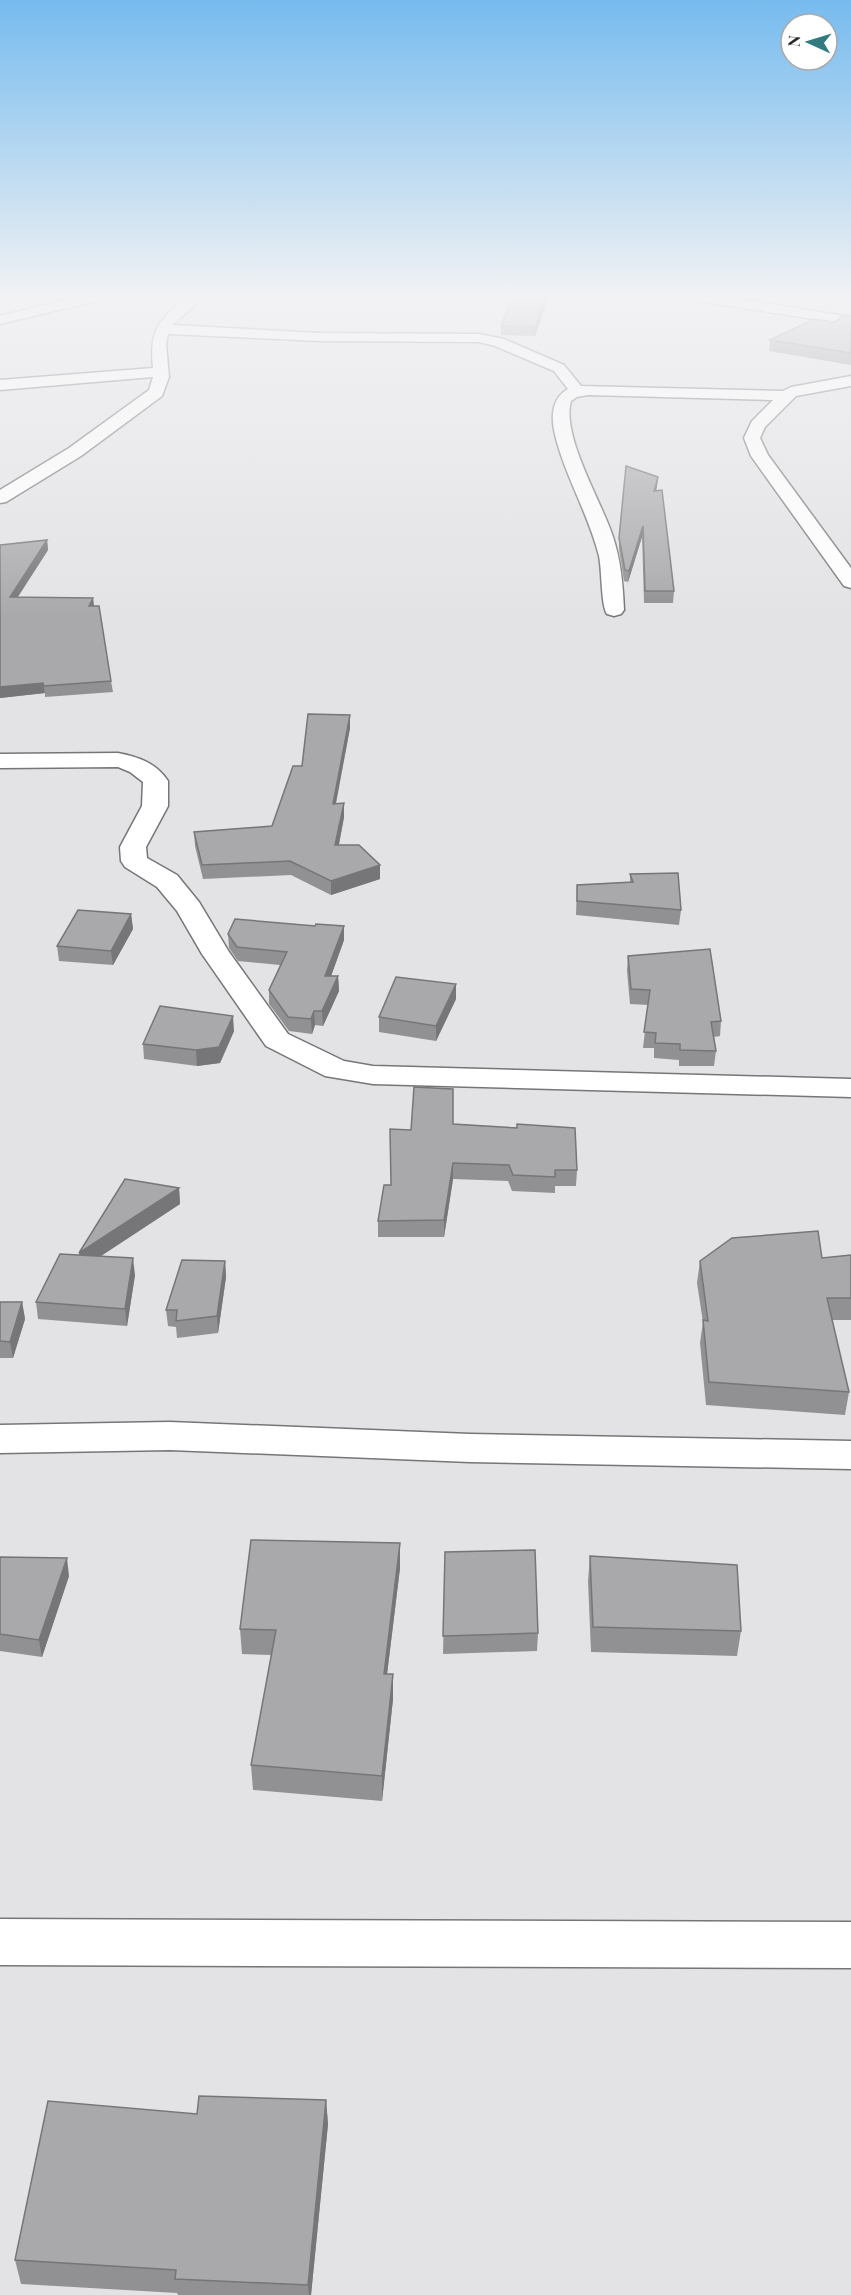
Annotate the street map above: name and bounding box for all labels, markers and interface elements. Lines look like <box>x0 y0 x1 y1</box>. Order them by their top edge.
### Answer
north arrow <box>779 12 839 72</box>
text: N <box>783 34 804 47</box>

